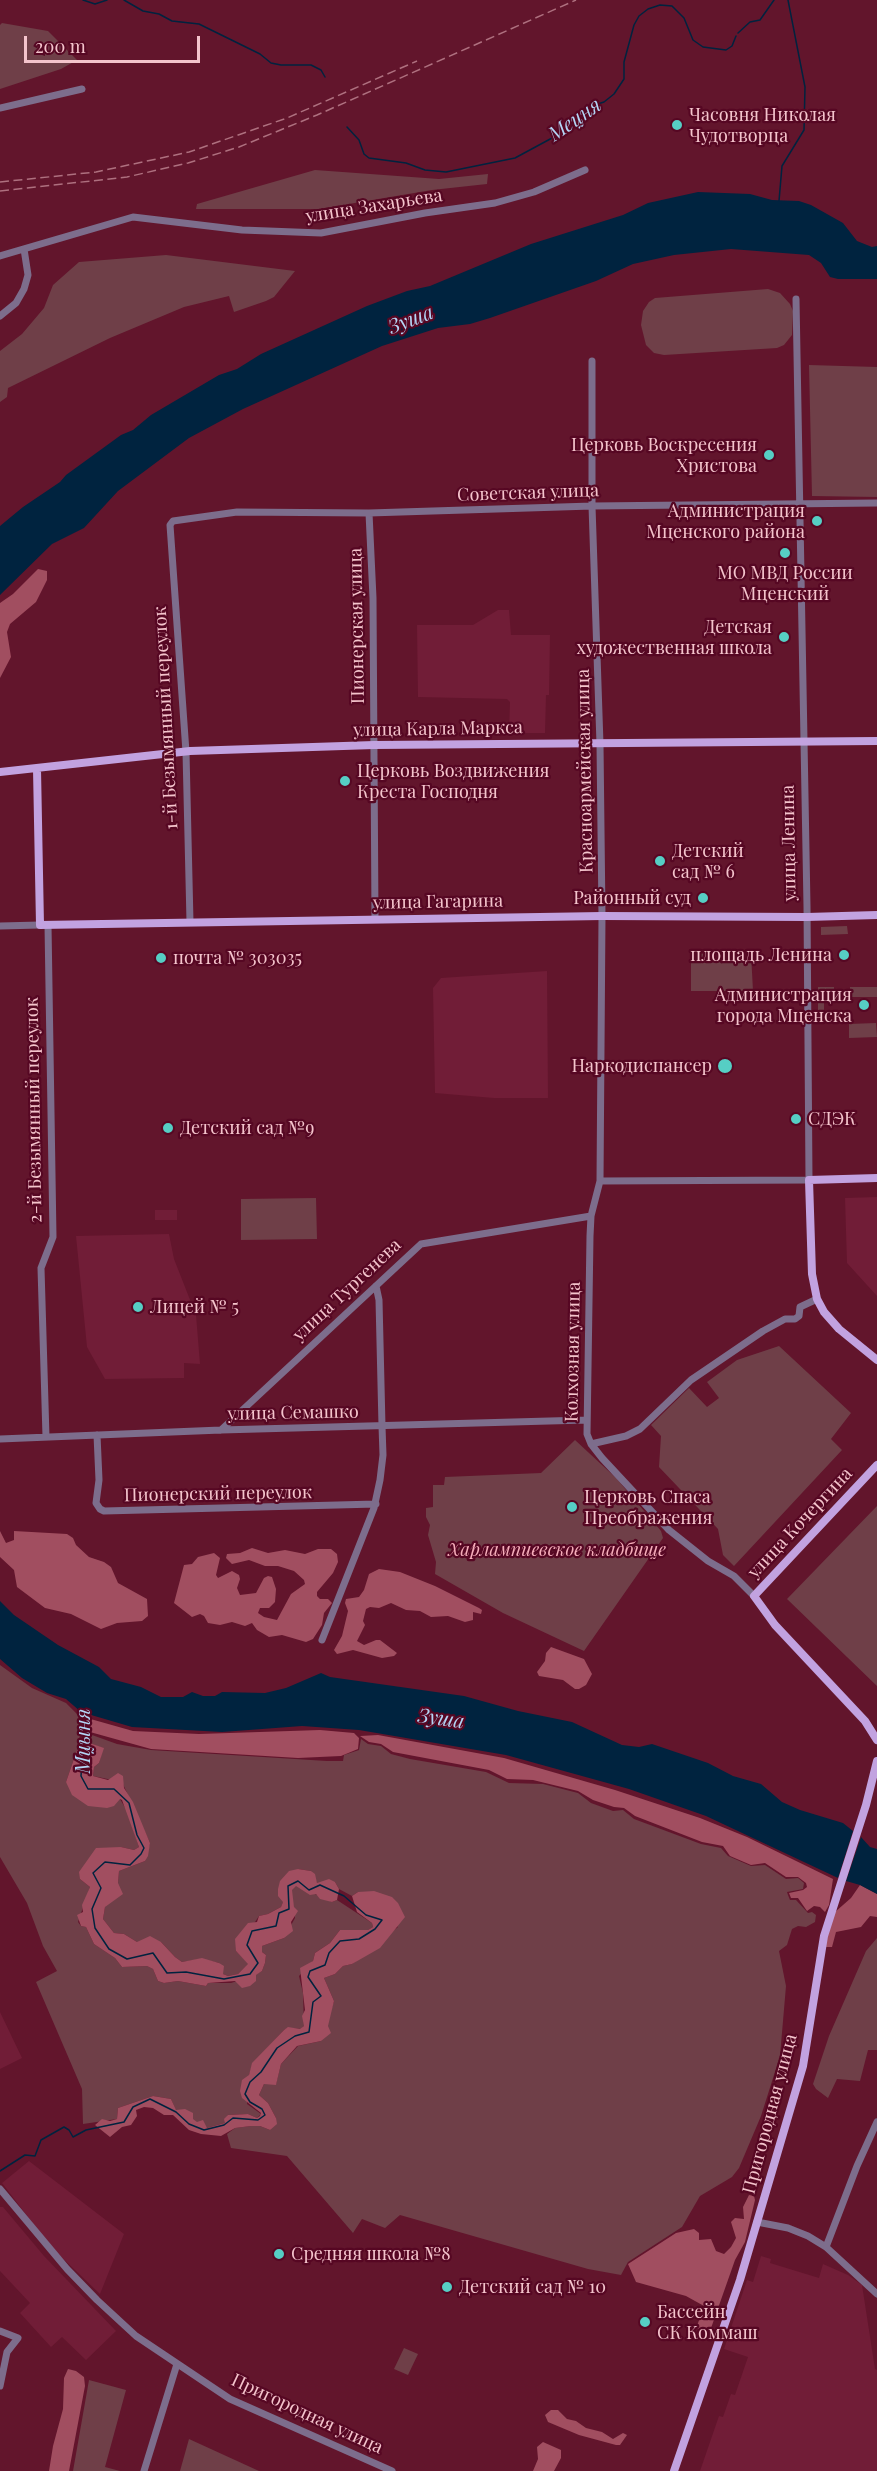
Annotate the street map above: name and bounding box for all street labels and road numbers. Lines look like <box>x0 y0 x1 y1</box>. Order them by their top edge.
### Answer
street label: улица Захарьева <box>304 185 444 227</box>
street label: Советская улица <box>457 480 599 506</box>
street label: Пионерская улица <box>345 548 369 704</box>
street label: 1-й Безымянный переулок <box>149 606 183 830</box>
street label: Красноармейская улица <box>572 669 598 873</box>
street label: улица Карла Маркса <box>353 717 523 741</box>
street label: улица Ленина <box>777 785 801 901</box>
street label: улица Гагарина <box>373 890 503 914</box>
street label: 2-й Безымянный переулок <box>21 997 47 1223</box>
street label: улица Тургенева <box>288 1234 406 1346</box>
street label: Колхозная улица <box>561 1282 585 1422</box>
street label: улица Семашко <box>227 1401 359 1425</box>
street label: улица Кочергина <box>743 1463 857 1583</box>
street label: Пионерский переулок <box>124 1482 312 1506</box>
street label: Пригородная улица <box>738 2032 802 2196</box>
street label: Пригородная улица <box>228 2369 386 2459</box>

